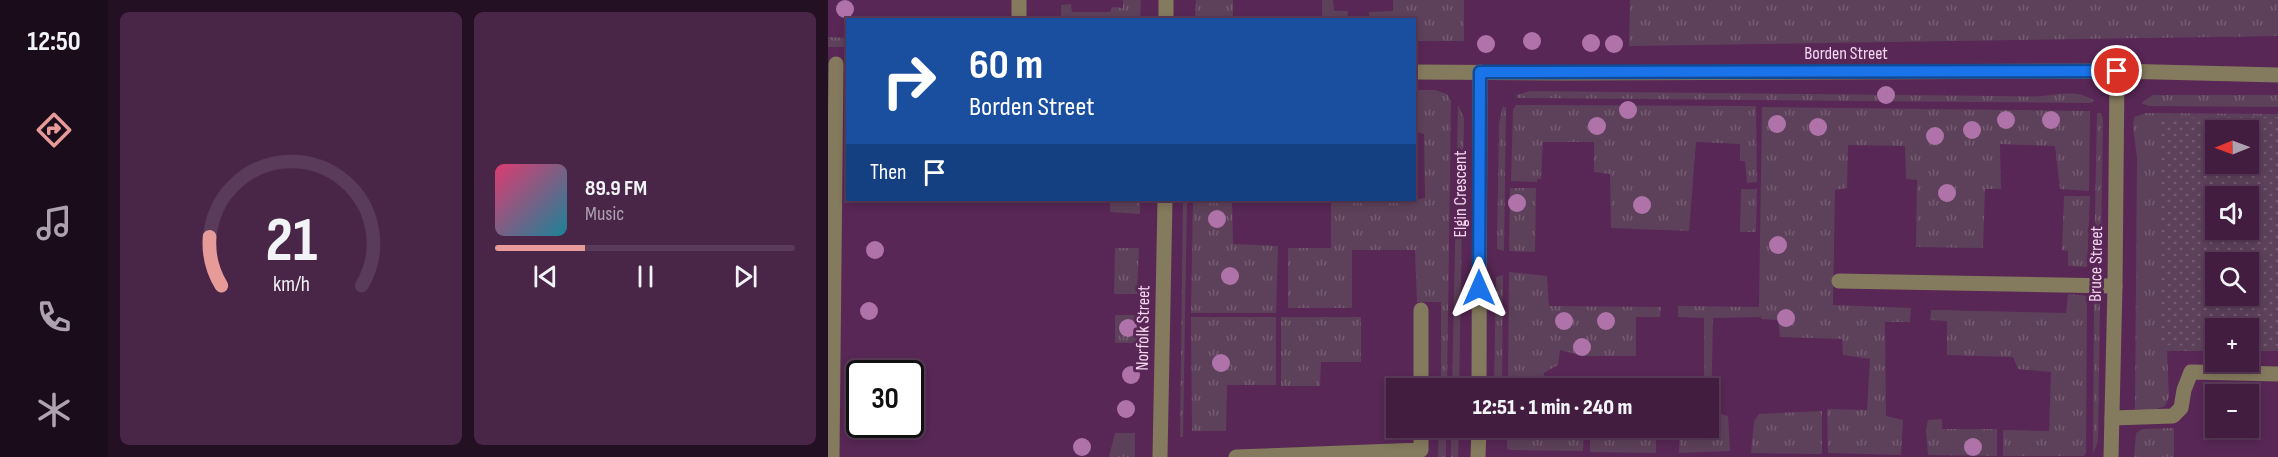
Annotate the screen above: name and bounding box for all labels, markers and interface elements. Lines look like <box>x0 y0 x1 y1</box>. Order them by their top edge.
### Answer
text: 12:50 <box>27 26 81 58</box>
text: 60 m <box>969 40 1043 91</box>
icon: right <box>870 42 948 120</box>
street label: Borden Street <box>1804 43 1888 64</box>
pin <box>2091 45 2142 96</box>
icon: arrive <box>2100 54 2133 87</box>
text: Borden Street <box>969 91 1094 123</box>
icon: directions <box>33 109 75 151</box>
north arrow <box>2205 120 2259 174</box>
map controls <box>2205 120 2259 438</box>
street label: Elgin Crescent <box>1450 150 1471 237</box>
icon: arrive <box>918 156 951 189</box>
text: Then <box>870 159 906 186</box>
text: 89.9 FM <box>585 175 647 202</box>
button: sound <box>2205 186 2259 240</box>
icon: music <box>33 202 75 244</box>
text: Music <box>585 202 624 226</box>
text: 21 <box>265 204 317 279</box>
street label: Bruce Street <box>2085 225 2107 302</box>
button: search <box>2205 252 2259 306</box>
position arrow <box>1447 256 1511 320</box>
icon: previous <box>529 260 562 293</box>
icon: pause <box>629 260 662 293</box>
icon: next <box>729 260 762 293</box>
text: km/h <box>272 272 310 297</box>
street label: Norfolk Street <box>1132 285 1154 371</box>
icon: phone <box>33 296 75 338</box>
button: + <box>2205 318 2259 372</box>
speed limit sign: 30 <box>846 360 924 438</box>
button: − <box>2205 384 2259 438</box>
icon: climate <box>33 389 75 431</box>
text: 12:51 · 1 min · 240 m <box>1473 394 1632 421</box>

